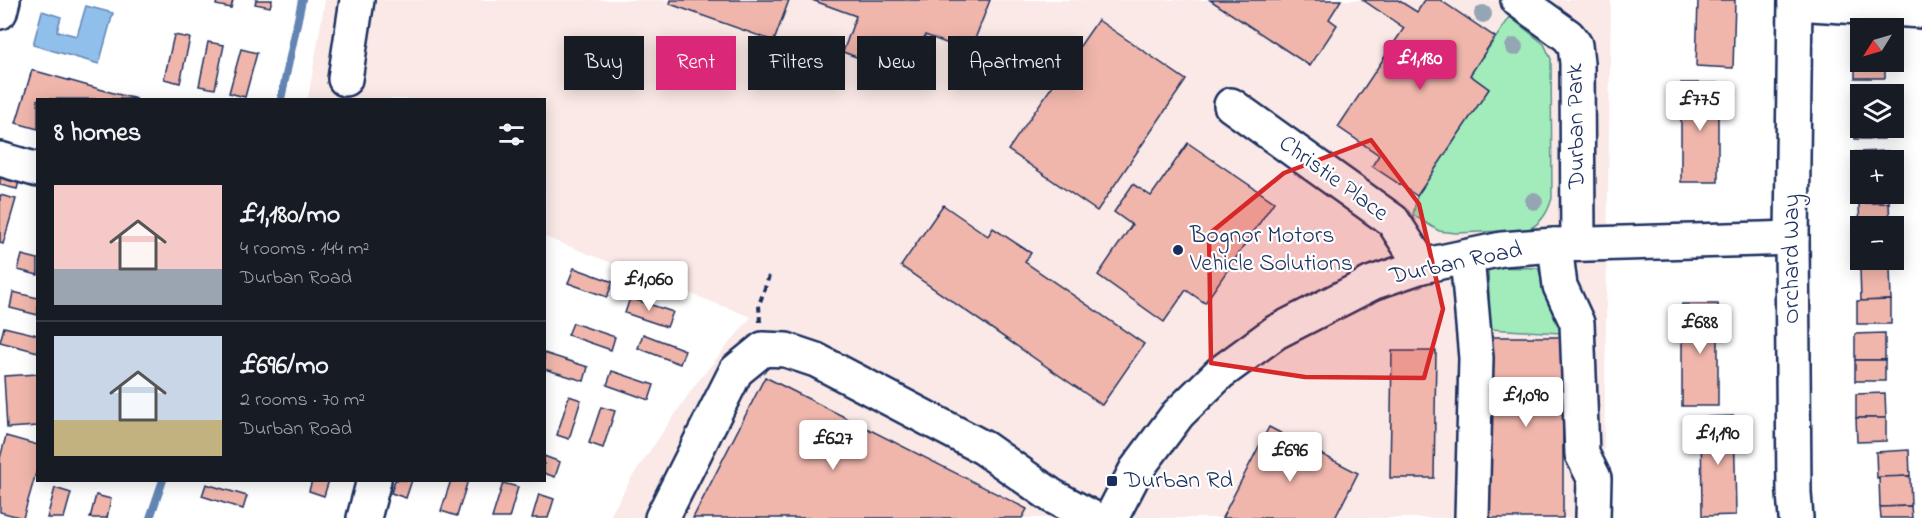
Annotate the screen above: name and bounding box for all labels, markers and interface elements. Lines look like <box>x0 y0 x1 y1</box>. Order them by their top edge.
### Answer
north arrow <box>1850 18 1904 72</box>
map controls <box>1850 18 1904 270</box>
chip: Buy <box>564 36 644 90</box>
chip: Rent <box>656 36 736 90</box>
chip: Filters <box>748 36 845 90</box>
chip: New <box>857 36 936 90</box>
chip: Apartment <box>948 36 1083 90</box>
pin: £1,180 <box>1371 40 1469 91</box>
text: £1,180 <box>1398 45 1442 74</box>
street label: Durban Park <box>1558 62 1596 190</box>
pin: £775 <box>1664 81 1736 132</box>
button: layers <box>1850 84 1904 138</box>
text: £775 <box>1680 86 1720 115</box>
text: 8 homes <box>54 115 141 153</box>
icon: filters <box>495 118 528 151</box>
street label: Christie Place <box>1271 127 1395 231</box>
button: + <box>1850 150 1904 204</box>
street label: Orchard Way <box>1775 194 1811 324</box>
text: £1,180/mo <box>240 197 340 235</box>
icon: home <box>102 209 174 281</box>
button: − <box>1850 216 1904 270</box>
place label: Bognor Motors Vehicle Solutions <box>1189 219 1353 282</box>
street label: Durban Road <box>1386 233 1526 295</box>
text: 4 rooms · 144 m² <box>240 235 370 264</box>
marker: Bognor Motors Vehicle Solutions <box>1171 243 1185 257</box>
pin: £1,060 <box>600 261 698 312</box>
text: Durban Road <box>240 264 352 293</box>
text: £1,060 <box>625 266 673 295</box>
pin: £688 <box>1664 304 1736 355</box>
text: £688 <box>1682 309 1718 338</box>
text: £696/mo <box>240 348 329 386</box>
icon: home <box>102 360 174 432</box>
pin: £1,090 <box>1477 377 1575 428</box>
text: £1,090 <box>1503 382 1549 411</box>
text: 2 rooms · 70 m² <box>240 386 365 415</box>
text: Durban Road <box>240 415 352 444</box>
pin: £1,190 <box>1669 415 1767 466</box>
pin: £627 <box>797 420 869 471</box>
text: £1,190 <box>1696 420 1740 449</box>
text: £627 <box>813 425 853 454</box>
pin: £696 <box>1254 432 1326 483</box>
text: £696 <box>1272 437 1308 466</box>
place label: Durban Rd <box>1123 464 1233 499</box>
marker: Durban Rd <box>1105 474 1119 488</box>

